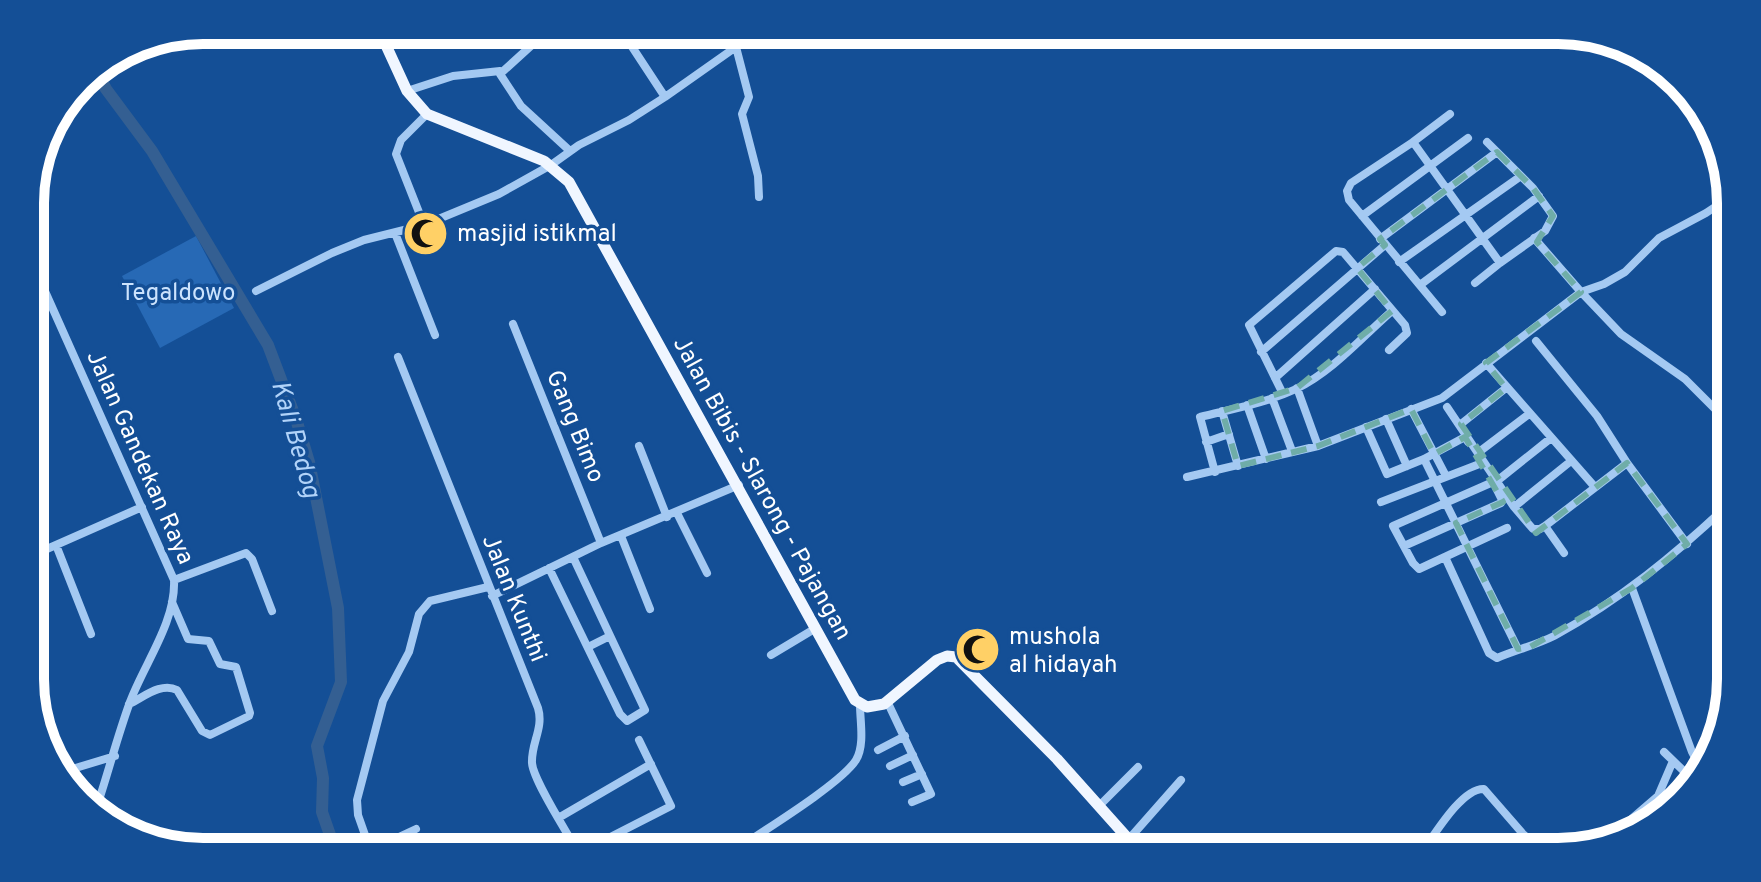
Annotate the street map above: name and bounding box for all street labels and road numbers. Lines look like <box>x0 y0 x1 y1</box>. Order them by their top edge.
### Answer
street label: Jalan Bibis - Slarong - Pajangan <box>665 332 857 646</box>
street label: Jalan Gandekan Raya <box>78 346 200 570</box>
street label: Gang Bimo <box>538 366 610 487</box>
street label: Jalan Kunthi <box>474 531 552 667</box>

